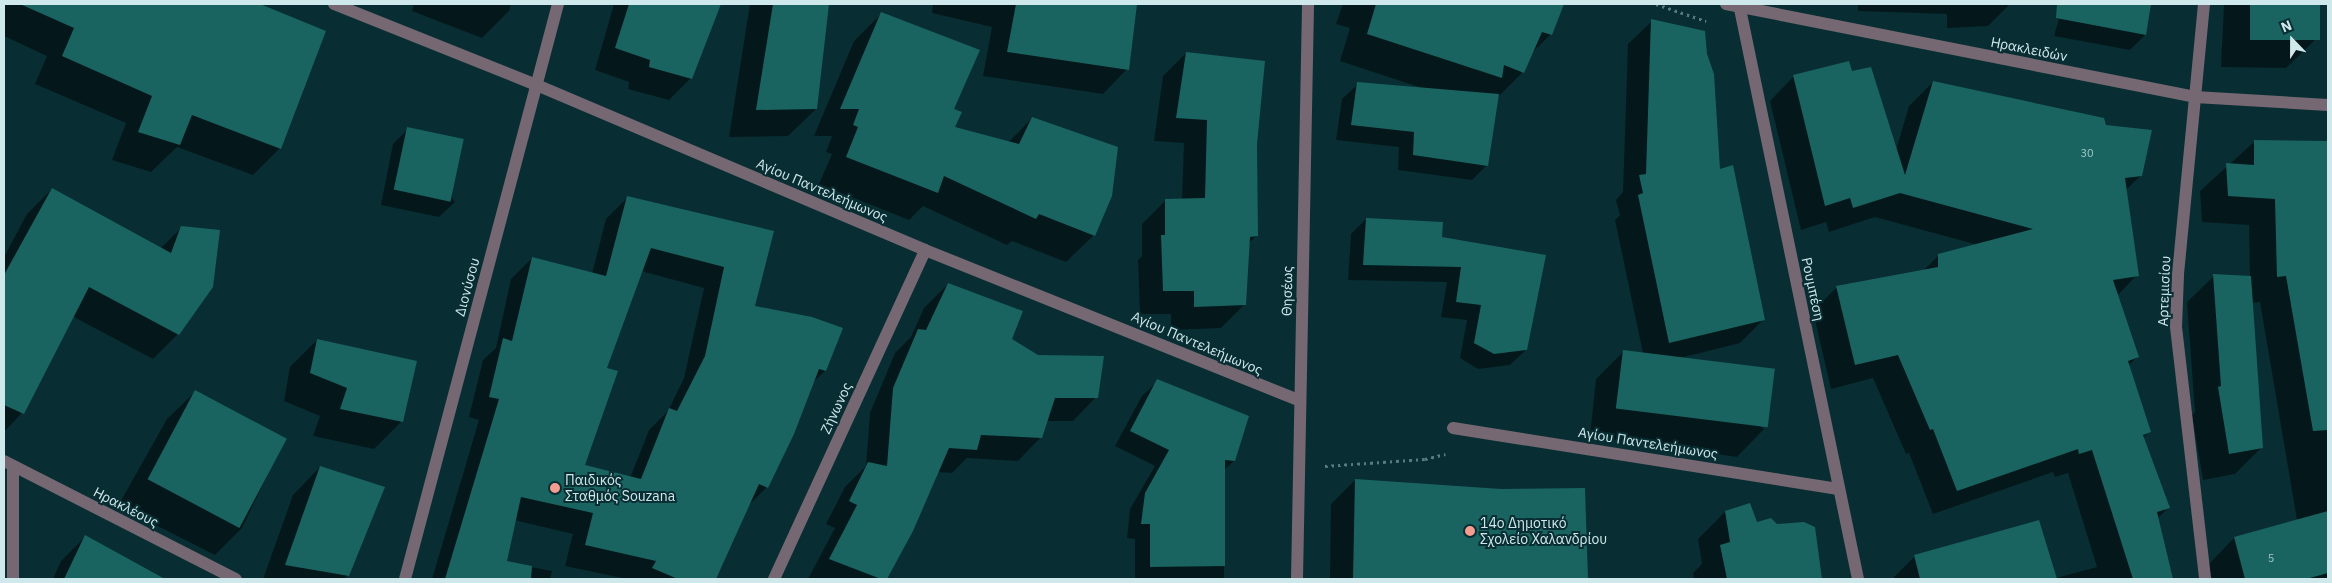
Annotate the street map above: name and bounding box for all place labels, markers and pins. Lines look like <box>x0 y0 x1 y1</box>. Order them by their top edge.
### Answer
place label: Παιδικός Σταθμός Souzana <box>565 472 675 504</box>
marker: Παιδικός Σταθμός Souzana <box>549 482 561 494</box>
place label: 14ο Δημοτικό Σχολείο Χαλανδρίου <box>1480 515 1607 548</box>
marker: 14ο Δημοτικό Σχολείο Χαλανδρίου <box>1464 525 1476 537</box>

